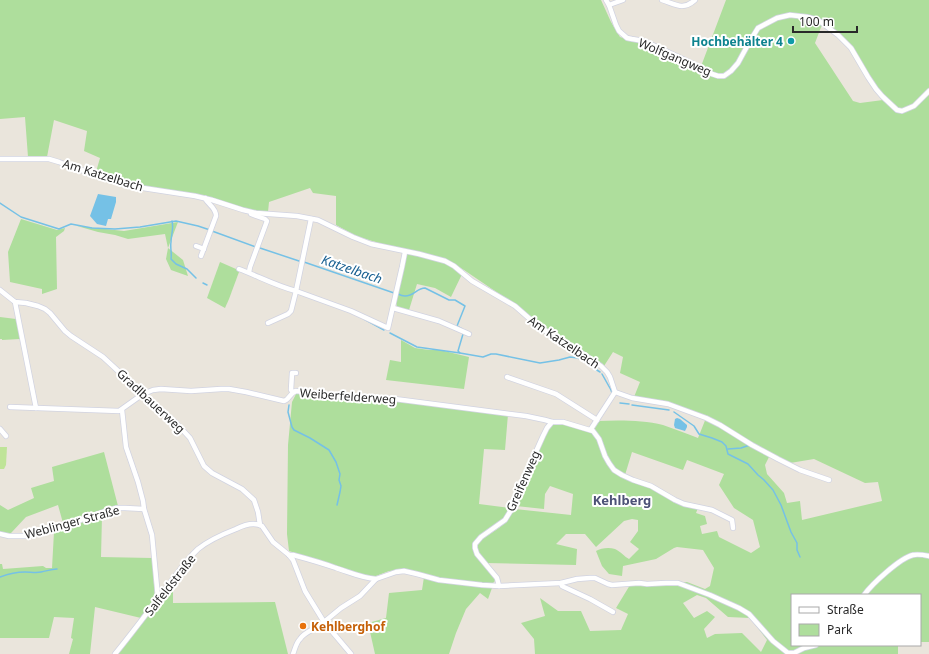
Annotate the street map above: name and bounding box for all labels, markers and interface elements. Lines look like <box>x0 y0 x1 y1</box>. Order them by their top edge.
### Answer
scale bar <box>793 8 857 34</box>
text: 100 m <box>799 13 834 30</box>
place label: Hochbehälter 4 <box>691 33 783 50</box>
street label: Wolfgangweg <box>636 34 714 80</box>
marker: Hochbehälter 4 <box>786 36 796 46</box>
street label: Am Katzelbach <box>61 155 145 195</box>
water label: Katzelbach <box>319 250 385 288</box>
street label: Am Katzelbach <box>525 312 603 372</box>
street label: Gradlbauerweg <box>113 365 189 437</box>
street label: Weiberfelderweg <box>299 384 397 408</box>
street label: Greifenweg <box>502 448 544 514</box>
district label: Kehlberg <box>593 491 651 509</box>
street label: Weblinger Straße <box>23 501 122 543</box>
street label: Salfeldstraße <box>141 551 200 619</box>
legend <box>791 594 921 646</box>
text: Straße <box>827 601 864 618</box>
place label: Kehlberghof <box>311 618 386 635</box>
marker: Kehlberghof <box>298 621 308 631</box>
text: Park <box>827 621 853 638</box>

